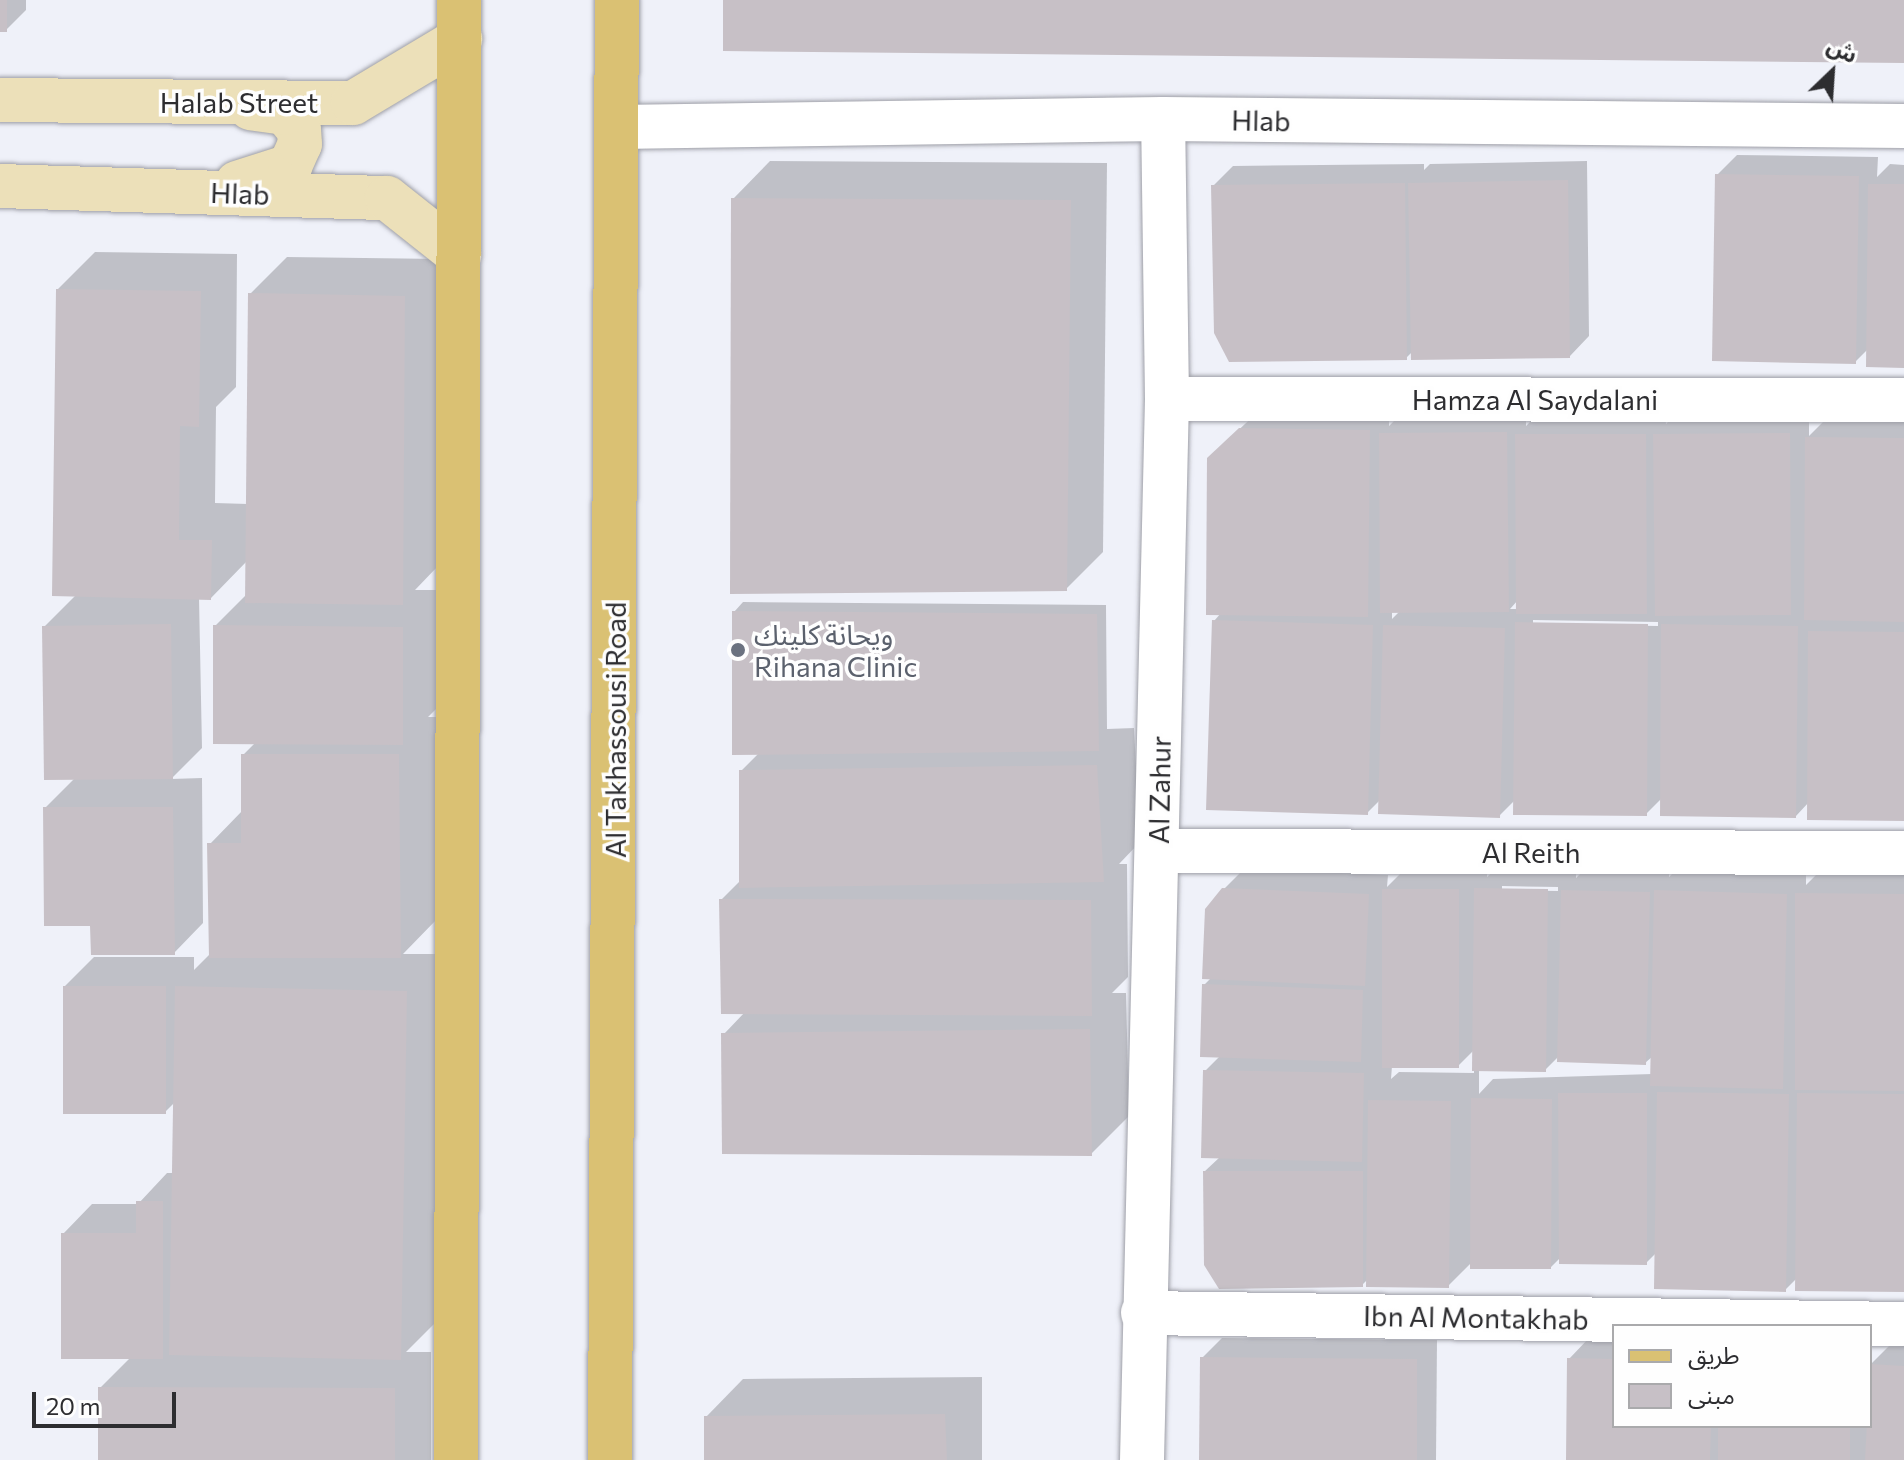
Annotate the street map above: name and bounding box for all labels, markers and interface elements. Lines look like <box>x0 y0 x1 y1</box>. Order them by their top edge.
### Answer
text: ش <box>1823 31 1862 68</box>
north arrow <box>1792 32 1872 112</box>
street label: Halab Street <box>160 85 318 119</box>
street label: Hlab <box>1231 103 1291 137</box>
street label: Hlab <box>210 175 270 211</box>
street label: Hamza Al Saydalani <box>1412 382 1658 416</box>
street label: Al Takhassousi Road <box>598 602 632 858</box>
place label: ويحانة كلينك Rihana Clinic <box>754 617 917 683</box>
marker: ويحانة كلينك Rihana Clinic <box>729 641 747 659</box>
street label: Al Zahur <box>1141 736 1177 844</box>
street label: Al Reith <box>1481 835 1581 869</box>
street label: Ibn Al Montakhab <box>1363 1298 1589 1336</box>
legend <box>1612 1324 1872 1428</box>
text: طريق <box>1688 1340 1740 1369</box>
scale bar <box>36 1376 180 1426</box>
text: مبنى <box>1688 1380 1735 1409</box>
text: 20 m <box>46 1391 100 1420</box>

